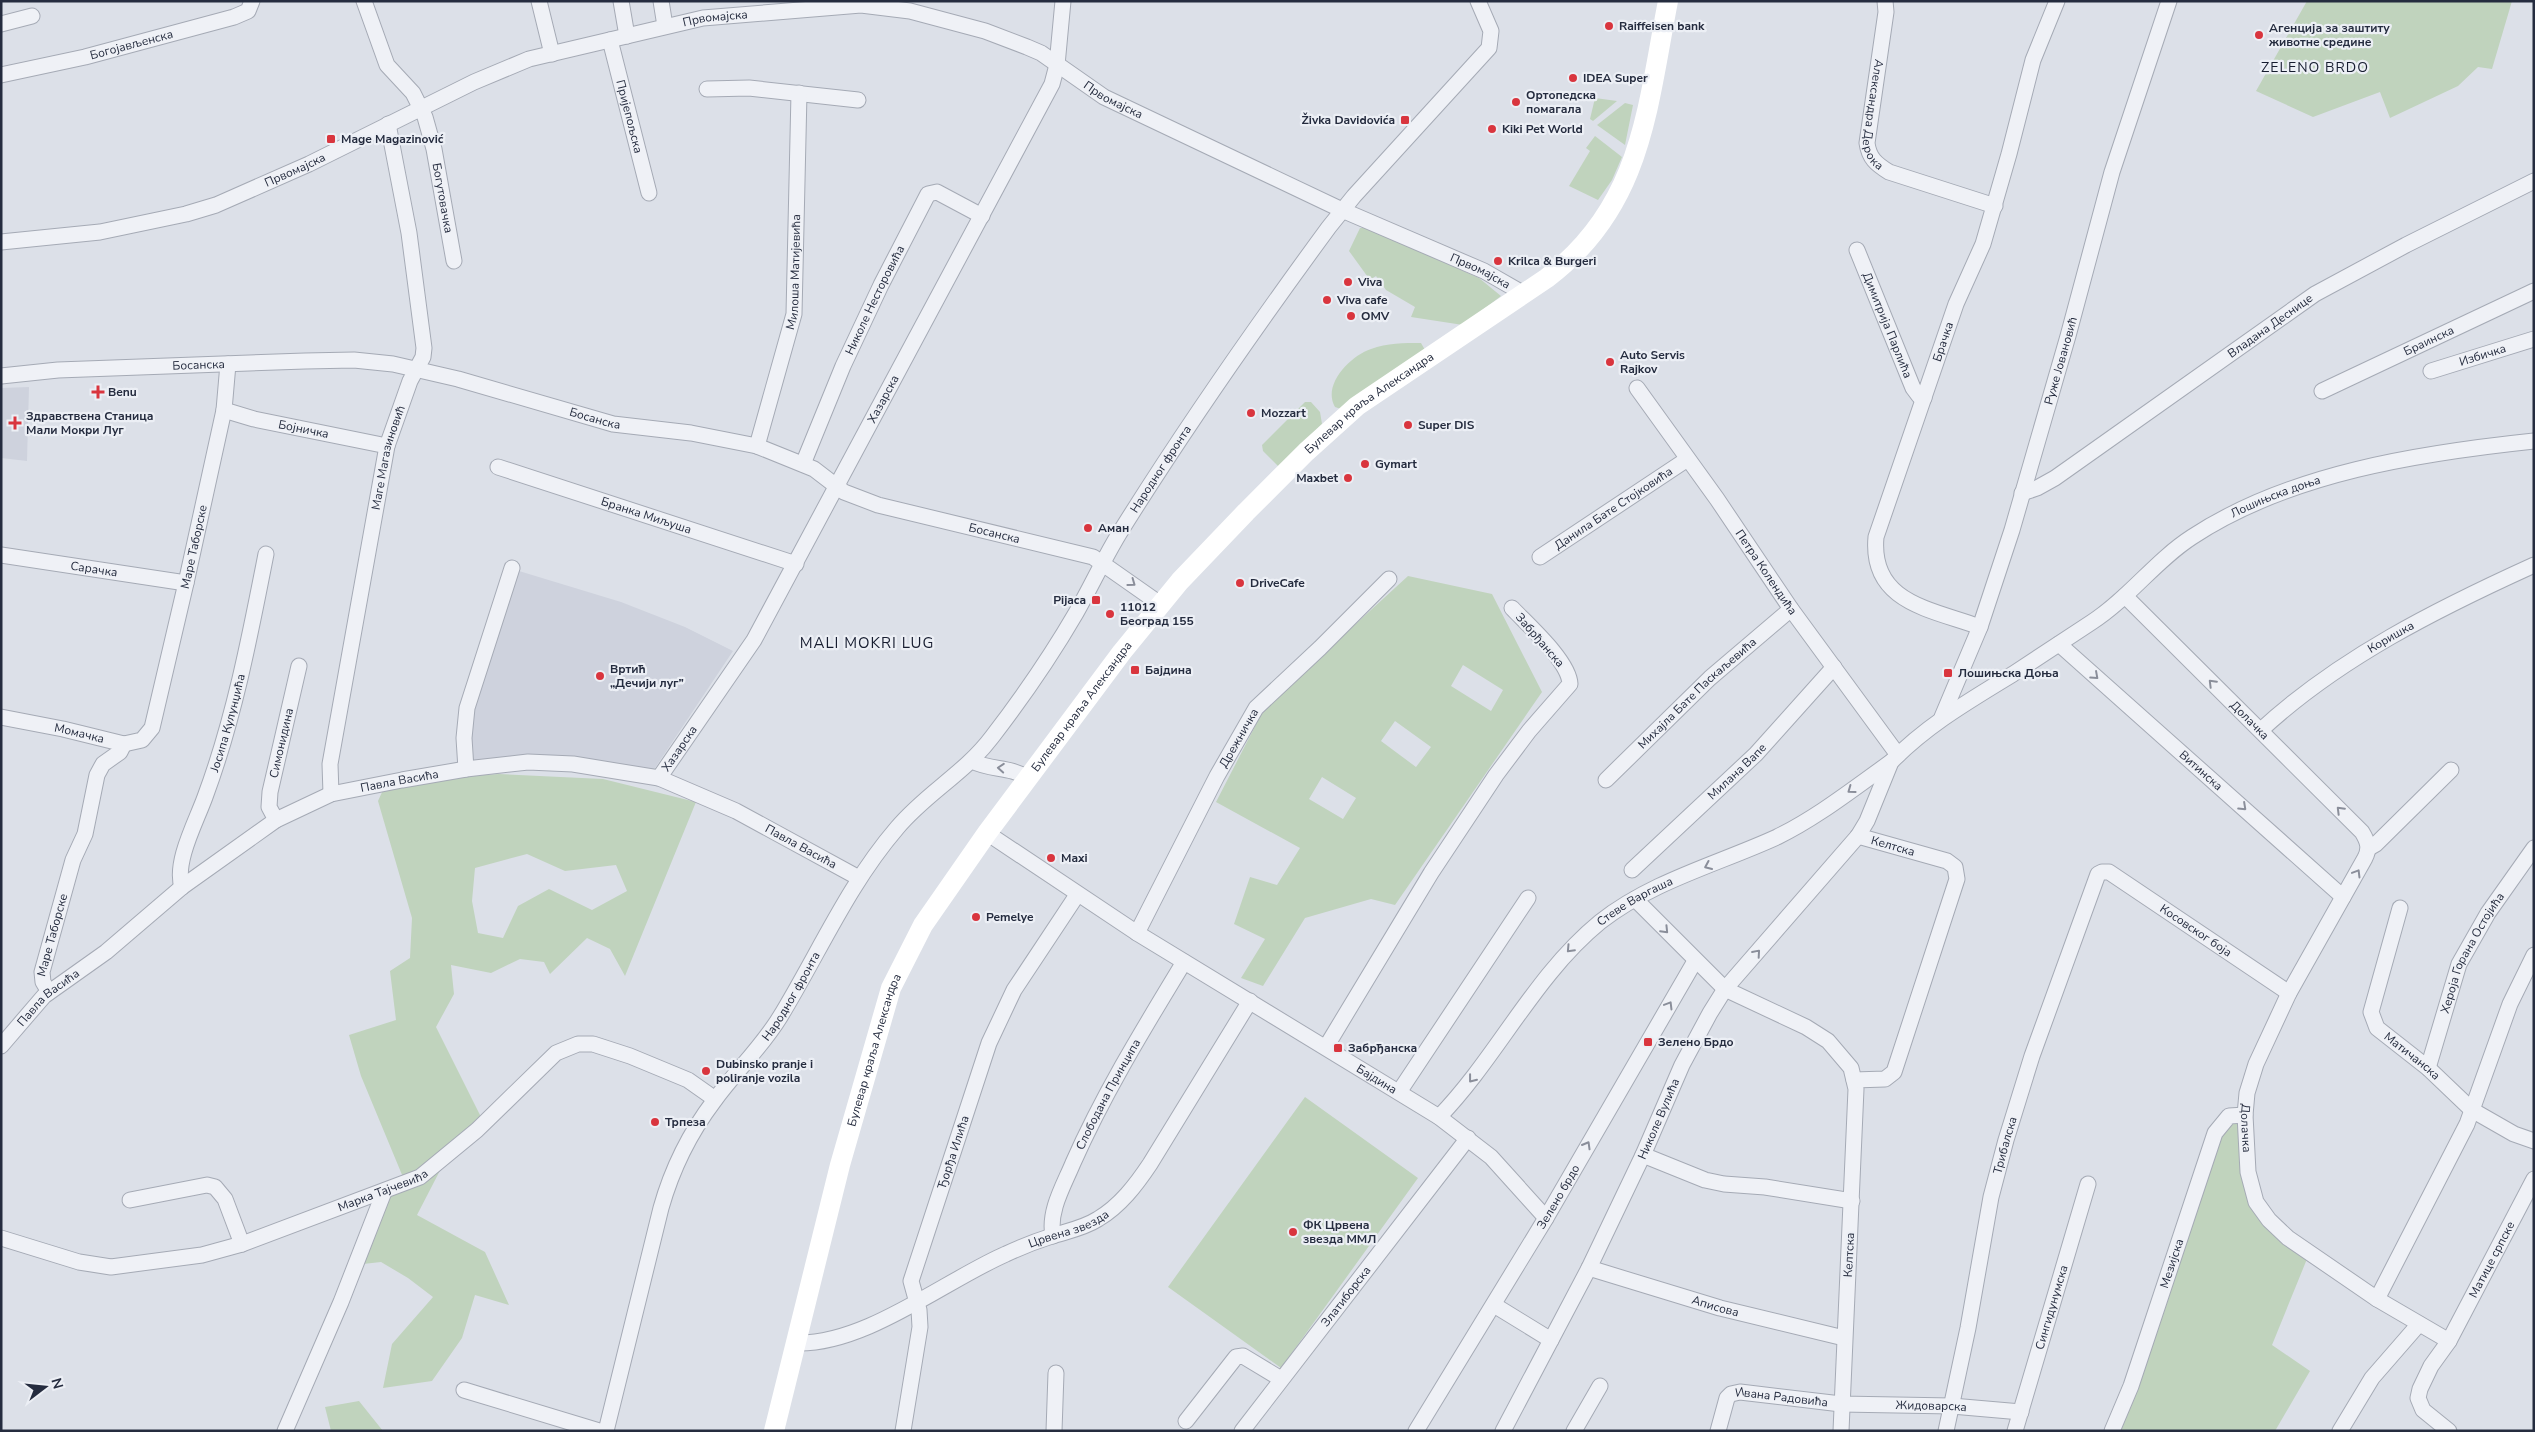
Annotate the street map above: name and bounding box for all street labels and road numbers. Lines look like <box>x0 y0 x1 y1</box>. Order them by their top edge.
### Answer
street label: Првомајска <box>681 6 748 31</box>
street label: Богојављенска <box>88 26 175 63</box>
street label: Александра Дерока <box>1859 58 1887 174</box>
street label: Првомајска <box>1080 77 1146 122</box>
street label: Пријепољска <box>612 78 647 155</box>
street label: Првомајска <box>262 149 328 191</box>
street label: Богутовачка <box>429 162 457 234</box>
street label: Милоша Матијевића <box>782 214 804 331</box>
street label: Николе Несторовића <box>841 243 908 358</box>
street label: Првомајска <box>1448 249 1513 292</box>
street label: Димитрија Парлића <box>1859 270 1916 380</box>
street label: Владана Деснице <box>2224 290 2316 361</box>
street label: Руже Јовановић <box>2041 315 2081 407</box>
street label: Брачка <box>1929 320 1957 364</box>
street label: Браинска <box>2401 322 2457 359</box>
street label: Избичка <box>2457 340 2508 370</box>
street label: Булевар краља Александра <box>1301 349 1437 457</box>
street label: Босанска <box>172 356 225 374</box>
street label: Хазарска <box>864 372 903 426</box>
street label: Маге Магазиновић <box>368 403 409 511</box>
street label: Босанска <box>568 404 621 433</box>
street label: Бојничка <box>277 416 330 442</box>
street label: Народног фронта <box>1126 422 1195 516</box>
street label: Данила Бате Стојковића <box>1551 463 1676 553</box>
street label: Лошињска доња <box>2228 472 2322 521</box>
street label: Бранка Миљуша <box>599 493 694 537</box>
street label: Маре Таборске <box>177 503 211 590</box>
street label: Босанска <box>967 519 1022 547</box>
street label: Петра Колендића <box>1732 526 1801 618</box>
street label: Сарачка <box>69 558 119 581</box>
street label: Забрђанска <box>1512 609 1568 671</box>
street label: Коришка <box>2365 617 2417 657</box>
street label: Михајла Бате Паскаљевића <box>1634 634 1760 752</box>
street label: Булевар краља Александра <box>1028 638 1136 775</box>
street label: Јосипа Кулунџића <box>206 672 249 775</box>
street label: Долачка <box>2227 697 2273 743</box>
street label: Дрежничка <box>1215 705 1262 771</box>
street label: Симонидина <box>265 706 297 780</box>
street label: Момачка <box>53 720 106 747</box>
street label: Хазарска <box>658 722 701 774</box>
street label: Милана Вапе <box>1704 740 1770 803</box>
street label: Витинска <box>2176 747 2226 794</box>
street label: Павла Васића <box>359 766 440 796</box>
street label: Павла Васића <box>762 820 840 872</box>
street label: Келтска <box>1869 832 1917 860</box>
street label: Стеве Варгаша <box>1593 873 1675 930</box>
street label: Хероја Горана Остојића <box>2437 889 2508 1015</box>
street label: Маре Таборске <box>33 892 71 978</box>
street label: Косовског боја <box>2157 900 2235 960</box>
street label: Народног фронта <box>758 949 824 1044</box>
street label: Павла Васића <box>13 965 83 1030</box>
street label: Булевар краља Александра <box>844 971 905 1128</box>
street label: Матичанска <box>2381 1029 2444 1083</box>
street label: Слободана Принципа <box>1072 1036 1144 1152</box>
street label: Бајдина <box>1353 1061 1400 1098</box>
street label: Николе Вулића <box>1634 1076 1683 1162</box>
street label: Долачка <box>2237 1103 2255 1153</box>
street label: Ђорђа Илића <box>934 1113 973 1191</box>
street label: Трибалска <box>1989 1114 2021 1176</box>
street label: Зелено брдо <box>1533 1161 1583 1232</box>
street label: Марка Тајчевића <box>336 1166 432 1215</box>
street label: Црвена звезда <box>1026 1206 1112 1252</box>
street label: Матице српске <box>2465 1218 2518 1300</box>
street label: Келтска <box>1840 1232 1858 1278</box>
street label: Мезијска <box>2156 1237 2187 1290</box>
street label: Златиборска <box>1317 1263 1374 1330</box>
street label: Сингидунумска <box>2031 1263 2072 1352</box>
street label: Аписова <box>1690 1292 1741 1320</box>
street label: Ивана Радовића <box>1734 1383 1829 1410</box>
street label: Жидоварска <box>1895 1397 1967 1415</box>

